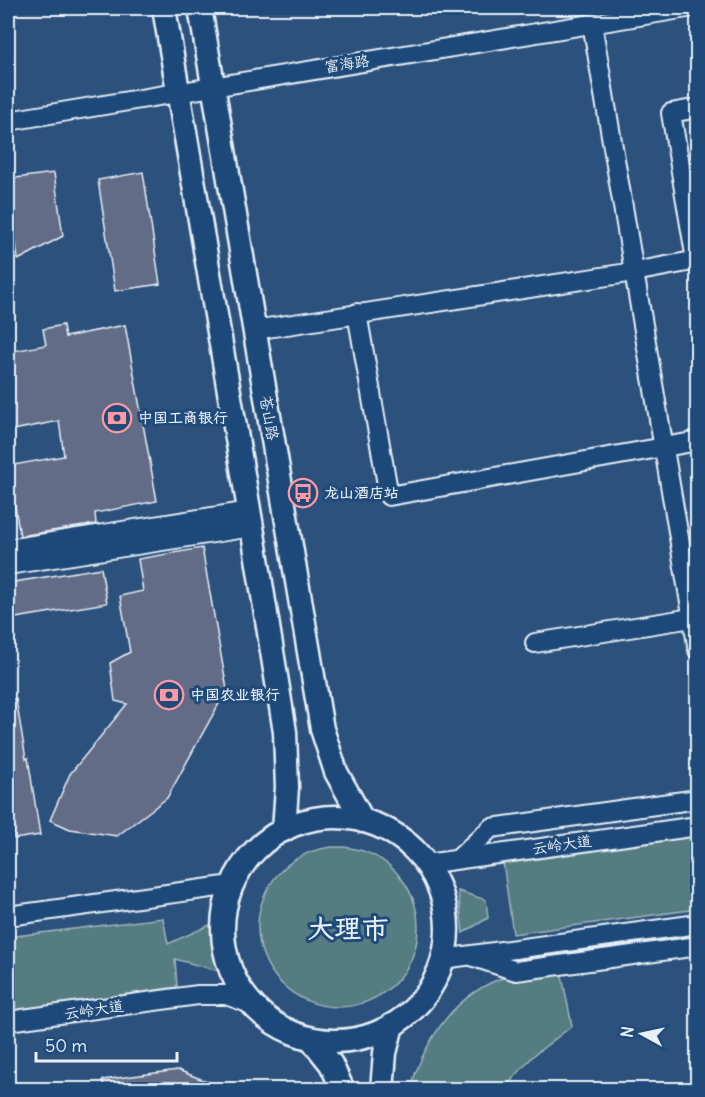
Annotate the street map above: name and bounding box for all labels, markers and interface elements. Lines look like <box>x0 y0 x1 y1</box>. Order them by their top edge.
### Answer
street label: 富海路 <box>323 51 371 76</box>
street label: 苍山路 <box>256 394 283 442</box>
bank icon: 中国工商银行 <box>101 402 133 434</box>
place label: 中国工商银行 <box>138 408 228 427</box>
bus stop icon: 龙山酒店站 <box>287 477 319 509</box>
place label: 龙山酒店站 <box>324 483 399 502</box>
bank icon: 中国农业银行 <box>153 679 185 711</box>
place label: 中国农业银行 <box>190 685 280 704</box>
street label: 云岭大道 <box>531 831 593 858</box>
district label: 大理市 <box>308 911 389 945</box>
street label: 云岭大道 <box>63 996 125 1023</box>
north arrow <box>612 1004 672 1064</box>
scale bar <box>36 1025 177 1063</box>
text: N <box>616 1025 638 1039</box>
text: 50 m <box>45 1034 87 1057</box>

